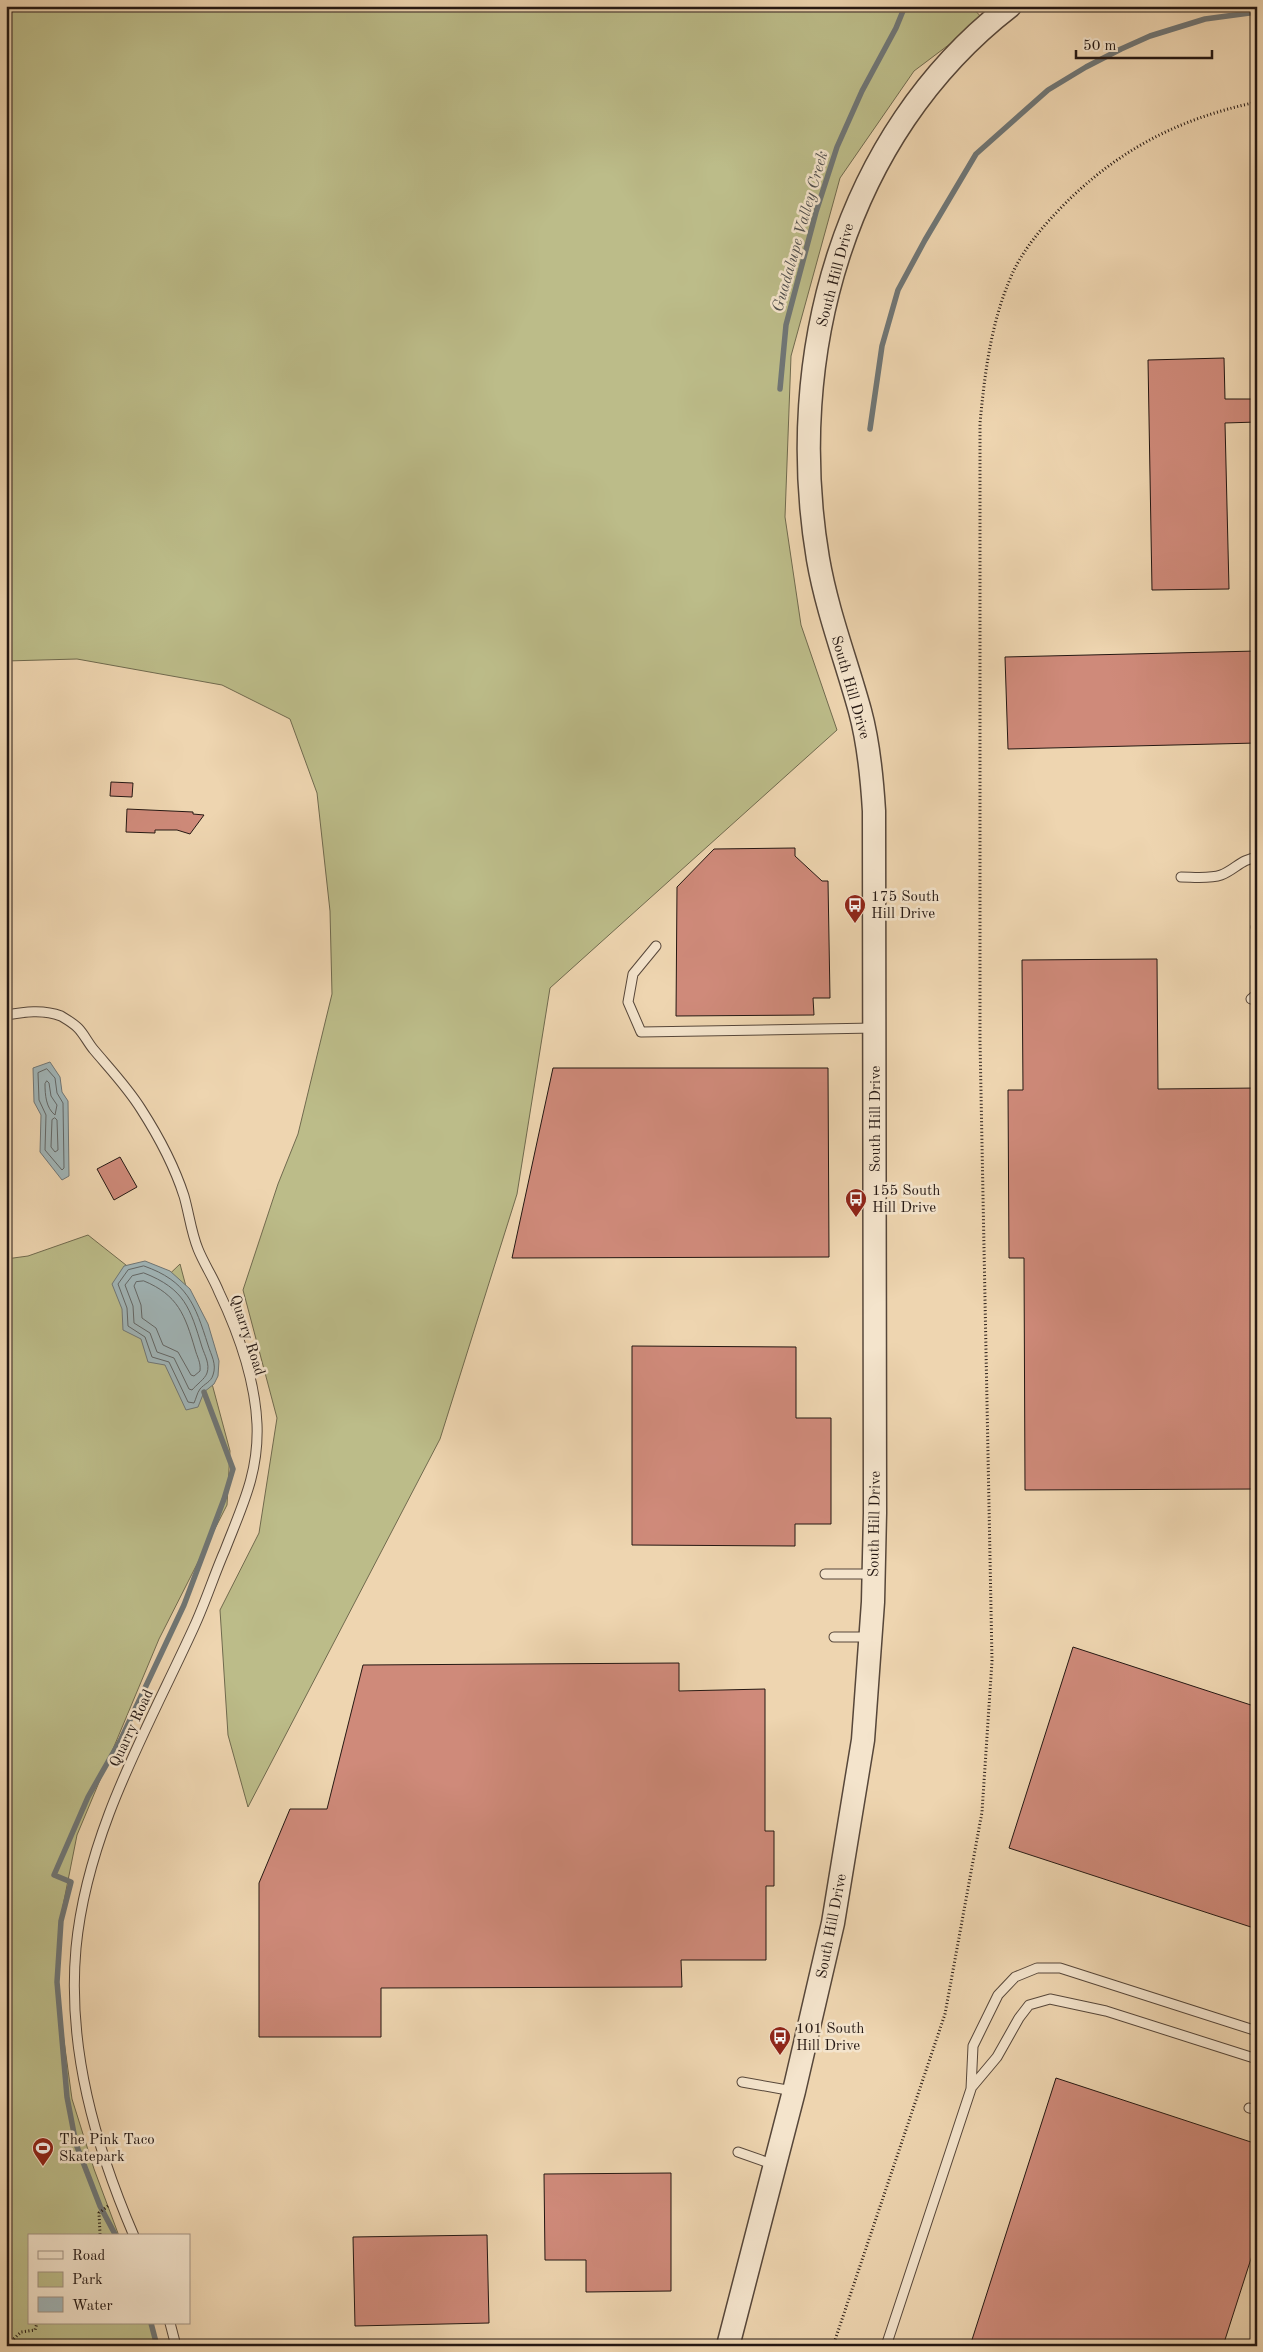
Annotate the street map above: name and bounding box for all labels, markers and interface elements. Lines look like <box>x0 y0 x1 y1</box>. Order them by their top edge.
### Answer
scale bar <box>1076 28 1212 60</box>
text: 50 m <box>1083 39 1117 54</box>
water label: Guadalupe Valley Creek <box>770 149 832 314</box>
street label: South Hill Drive <box>815 222 858 329</box>
street label: South Hill Drive <box>828 634 871 741</box>
place label: 175 South Hill Drive <box>871 890 939 922</box>
bus stop icon: 175 South Hill Drive <box>843 893 867 924</box>
street label: South Hill Drive <box>869 1066 884 1172</box>
place label: 155 South Hill Drive <box>872 1184 940 1216</box>
bus stop icon: 155 South Hill Drive <box>844 1187 868 1218</box>
street label: Quarry Road <box>226 1293 267 1378</box>
street label: South Hill Drive <box>867 1471 884 1577</box>
street label: Quarry Road <box>108 1687 157 1770</box>
street label: South Hill Drive <box>815 1872 850 1980</box>
place label: 101 South Hill Drive <box>796 2022 864 2054</box>
bus stop icon: 101 South Hill Drive <box>768 2025 792 2056</box>
place label: The Pink Taco Skatepark <box>59 2133 155 2165</box>
sports icon: The Pink Taco Skatepark <box>31 2136 55 2167</box>
legend <box>28 2234 190 2324</box>
text: Road <box>72 2249 106 2264</box>
text: Park <box>72 2273 103 2288</box>
text: Water <box>72 2299 113 2314</box>

